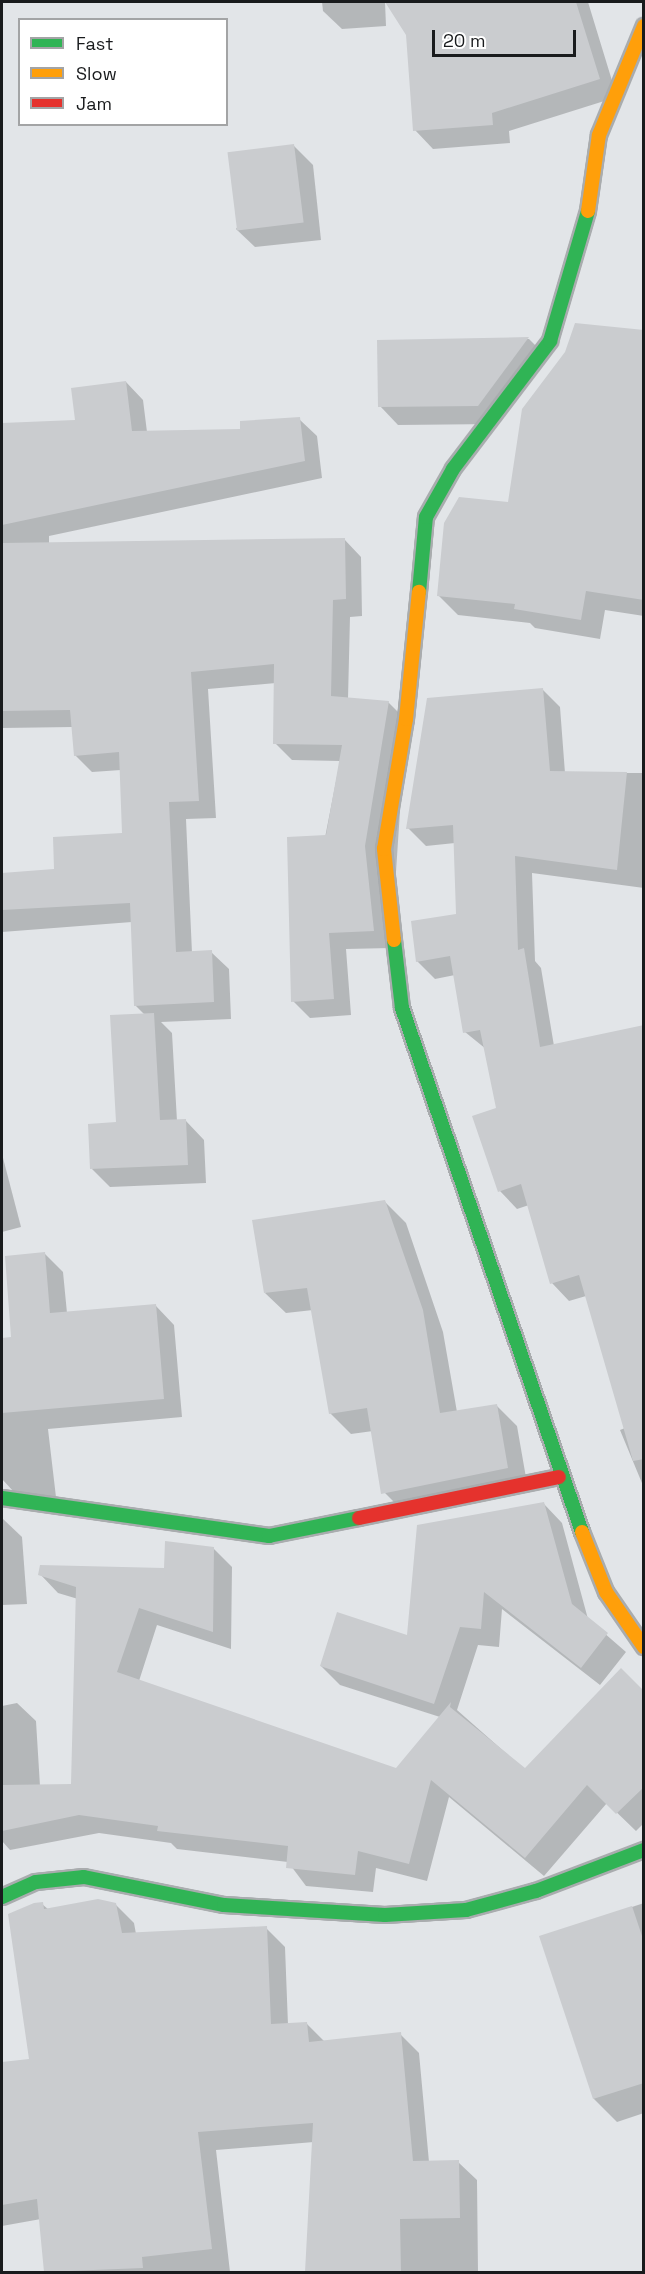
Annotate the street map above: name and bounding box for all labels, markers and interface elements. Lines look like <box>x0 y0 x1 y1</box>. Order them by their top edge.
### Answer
legend <box>18 18 228 126</box>
scale bar <box>435 18 579 56</box>
text: 20 m <box>443 29 486 52</box>
text: Fast <box>76 32 113 55</box>
text: Slow <box>76 62 117 85</box>
text: Jam <box>76 92 112 115</box>

